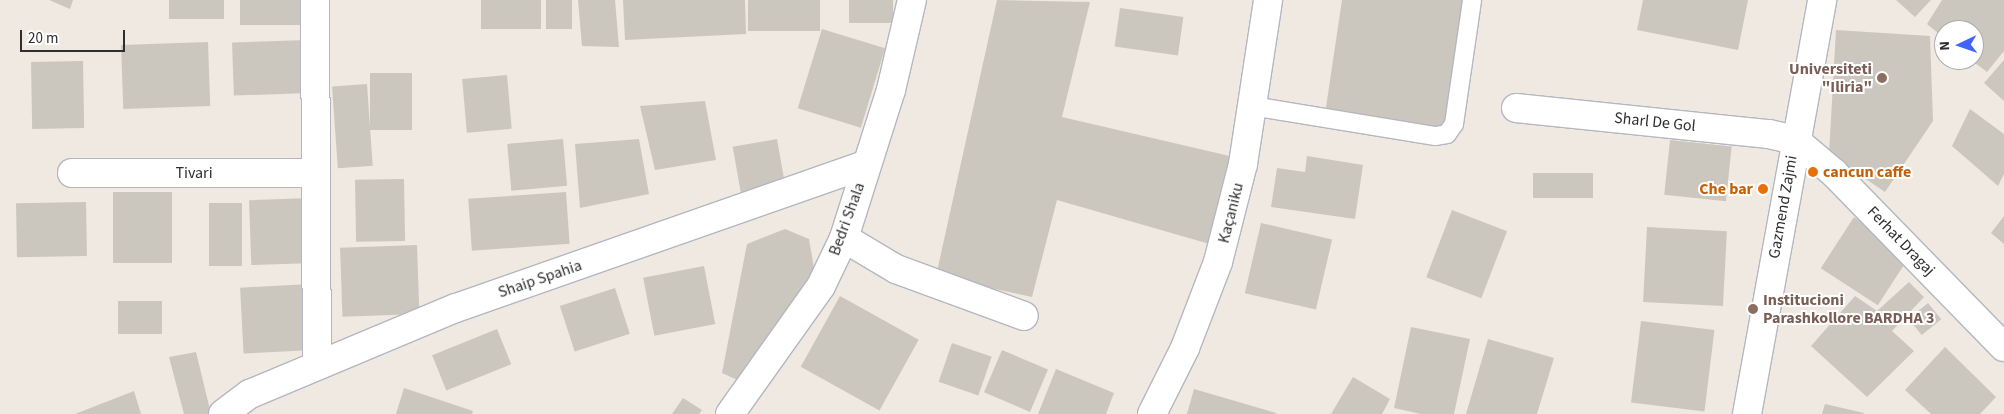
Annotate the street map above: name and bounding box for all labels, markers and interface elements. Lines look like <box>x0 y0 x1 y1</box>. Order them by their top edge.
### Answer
scale bar <box>22 20 128 52</box>
north arrow <box>1934 20 1984 70</box>
text: 20 m <box>28 28 58 49</box>
text: N <box>1935 41 1955 51</box>
place label: Universiteti "Iliria" <box>1789 59 1872 97</box>
marker: Universiteti "Iliria" <box>1876 72 1888 84</box>
street label: Sharl De Gol <box>1613 108 1697 136</box>
street label: Gazmend Zajmi <box>1764 154 1802 260</box>
place label: cancun caffe <box>1823 162 1911 182</box>
street label: Tivari <box>175 163 213 183</box>
marker: cancun caffe <box>1807 166 1819 178</box>
place label: Che bar <box>1699 179 1753 199</box>
street label: Bedri Shala <box>825 180 869 258</box>
street label: Kaçaniku <box>1214 181 1248 245</box>
marker: Che bar <box>1757 183 1769 195</box>
street label: Ferhat Dragaj <box>1863 202 1939 280</box>
street label: Shaip Spahia <box>496 256 584 302</box>
place label: Institucioni Parashkollore BARDHA 3 <box>1763 290 1934 328</box>
marker: Institucioni Parashkollore BARDHA 3 <box>1747 303 1759 315</box>

